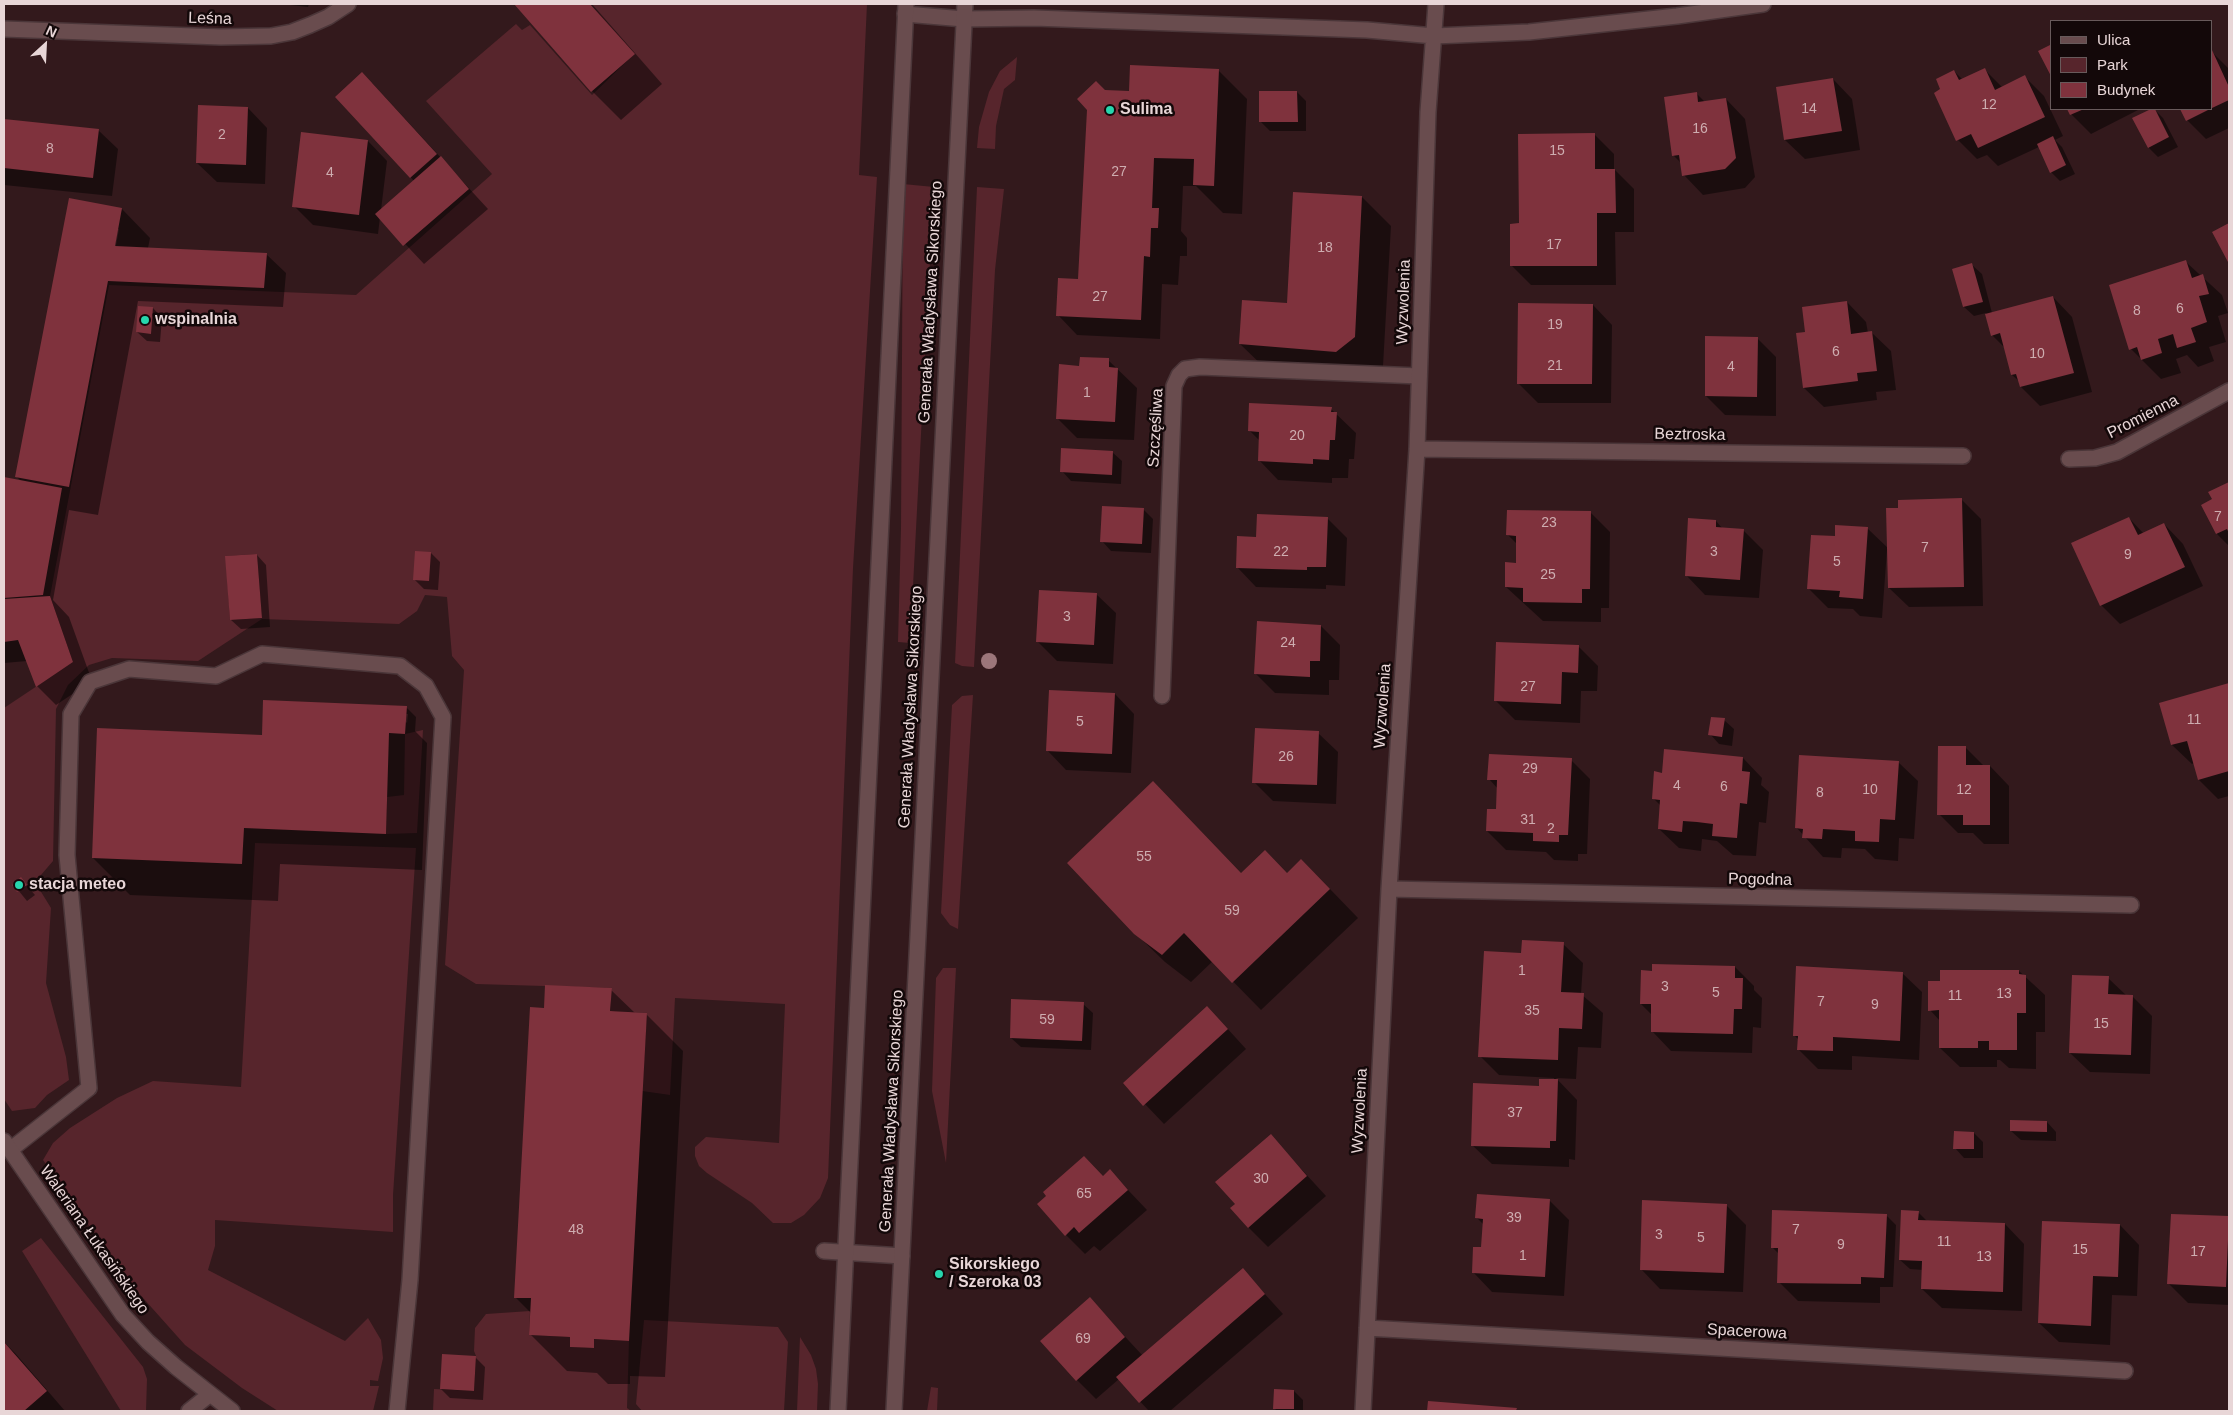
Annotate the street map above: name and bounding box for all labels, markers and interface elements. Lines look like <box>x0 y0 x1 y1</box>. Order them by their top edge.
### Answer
street label: Leśna <box>188 9 232 29</box>
north arrow <box>20 20 70 70</box>
legend <box>2050 20 2213 110</box>
text: N <box>43 22 59 41</box>
text: Ulica <box>2097 31 2130 48</box>
text: Park <box>2097 56 2128 73</box>
text: Budynek <box>2097 81 2155 98</box>
house number: 12 <box>1981 97 1997 113</box>
place label: Sulima <box>1120 100 1172 120</box>
house number: 14 <box>1801 101 1817 117</box>
marker: Sulima <box>1104 104 1116 116</box>
house number: 16 <box>1692 121 1708 137</box>
house number: 2 <box>218 127 226 143</box>
house number: 8 <box>46 141 54 157</box>
house number: 15 <box>1549 143 1565 159</box>
house number: 27 <box>1111 164 1127 180</box>
house number: 4 <box>326 165 334 181</box>
street label: Generała Władysława Sikorskiego <box>915 180 947 424</box>
house number: 17 <box>1546 237 1562 253</box>
house number: 18 <box>1317 240 1333 256</box>
street label: Wyzwolenia <box>1393 259 1415 345</box>
house number: 27 <box>1092 289 1108 305</box>
house number: 6 <box>2176 301 2184 317</box>
house number: 8 <box>2133 303 2141 319</box>
place label: wspinalnia <box>155 310 237 330</box>
marker: wspinalnia <box>139 314 151 326</box>
house number: 19 <box>1547 317 1563 333</box>
house number: 6 <box>1832 344 1840 360</box>
house number: 10 <box>2029 346 2045 362</box>
house number: 21 <box>1547 358 1563 374</box>
house number: 4 <box>1727 359 1735 375</box>
house number: 1 <box>1083 385 1091 401</box>
street label: Szczęśliwa <box>1144 388 1168 468</box>
street label: Promienna <box>2104 391 2182 443</box>
street label: Beztroska <box>1654 425 1726 445</box>
house number: 20 <box>1289 428 1305 444</box>
house number: 7 <box>2214 509 2222 525</box>
house number: 23 <box>1541 515 1557 531</box>
house number: 7 <box>1921 540 1929 556</box>
house number: 22 <box>1273 544 1289 560</box>
house number: 3 <box>1710 544 1718 560</box>
house number: 9 <box>2124 547 2132 563</box>
house number: 5 <box>1833 554 1841 570</box>
house number: 25 <box>1540 567 1556 583</box>
street label: Generała Władysława Sikorskiego <box>895 585 927 829</box>
house number: 3 <box>1063 609 1071 625</box>
house number: 24 <box>1280 635 1296 651</box>
street label: Wyzwolenia <box>1370 663 1396 749</box>
house number: 27 <box>1520 679 1536 695</box>
house number: 11 <box>2187 712 2201 728</box>
house number: 5 <box>1076 714 1084 730</box>
house number: 26 <box>1278 749 1294 765</box>
house number: 29 <box>1522 761 1538 777</box>
house number: 4 <box>1673 778 1681 794</box>
house number: 6 <box>1720 779 1728 795</box>
house number: 10 <box>1862 782 1878 798</box>
house number: 12 <box>1956 782 1972 798</box>
house number: 8 <box>1816 785 1824 801</box>
house number: 31 <box>1520 812 1536 828</box>
house number: 2 <box>1547 821 1555 837</box>
house number: 55 <box>1136 849 1152 865</box>
street label: Pogodna <box>1728 870 1792 890</box>
place label: stacja meteo <box>29 875 126 895</box>
marker: stacja meteo <box>13 879 25 891</box>
house number: 59 <box>1224 903 1240 919</box>
house number: 1 <box>1518 963 1526 979</box>
house number: 3 <box>1661 979 1669 995</box>
house number: 5 <box>1712 985 1720 1001</box>
house number: 13 <box>1996 986 2012 1002</box>
house number: 11 <box>1948 988 1962 1004</box>
street label: Generała Władysława Sikorskiego <box>876 989 908 1233</box>
house number: 7 <box>1817 994 1825 1010</box>
house number: 9 <box>1871 997 1879 1013</box>
house number: 35 <box>1524 1003 1540 1019</box>
house number: 59 <box>1039 1012 1055 1028</box>
house number: 15 <box>2093 1016 2109 1032</box>
street label: Wyzwolenia <box>1348 1068 1372 1154</box>
house number: 37 <box>1507 1105 1523 1121</box>
street label: Waleriana Łukasińskiego <box>35 1162 153 1318</box>
house number: 30 <box>1253 1171 1269 1187</box>
house number: 65 <box>1076 1186 1092 1202</box>
house number: 39 <box>1506 1210 1522 1226</box>
house number: 48 <box>568 1222 584 1238</box>
house number: 7 <box>1792 1222 1800 1238</box>
house number: 3 <box>1655 1227 1663 1243</box>
house number: 5 <box>1697 1230 1705 1246</box>
house number: 11 <box>1937 1234 1951 1250</box>
house number: 9 <box>1837 1237 1845 1253</box>
house number: 15 <box>2072 1242 2088 1258</box>
house number: 17 <box>2190 1244 2206 1260</box>
house number: 1 <box>1519 1248 1527 1264</box>
house number: 13 <box>1976 1249 1992 1265</box>
place label: Sikorskiego / Szeroka 03 <box>949 1255 1042 1293</box>
marker: Sikorskiego / Szeroka 03 <box>933 1268 945 1280</box>
street label: Spacerowa <box>1707 1320 1787 1344</box>
house number: 69 <box>1075 1331 1091 1347</box>

